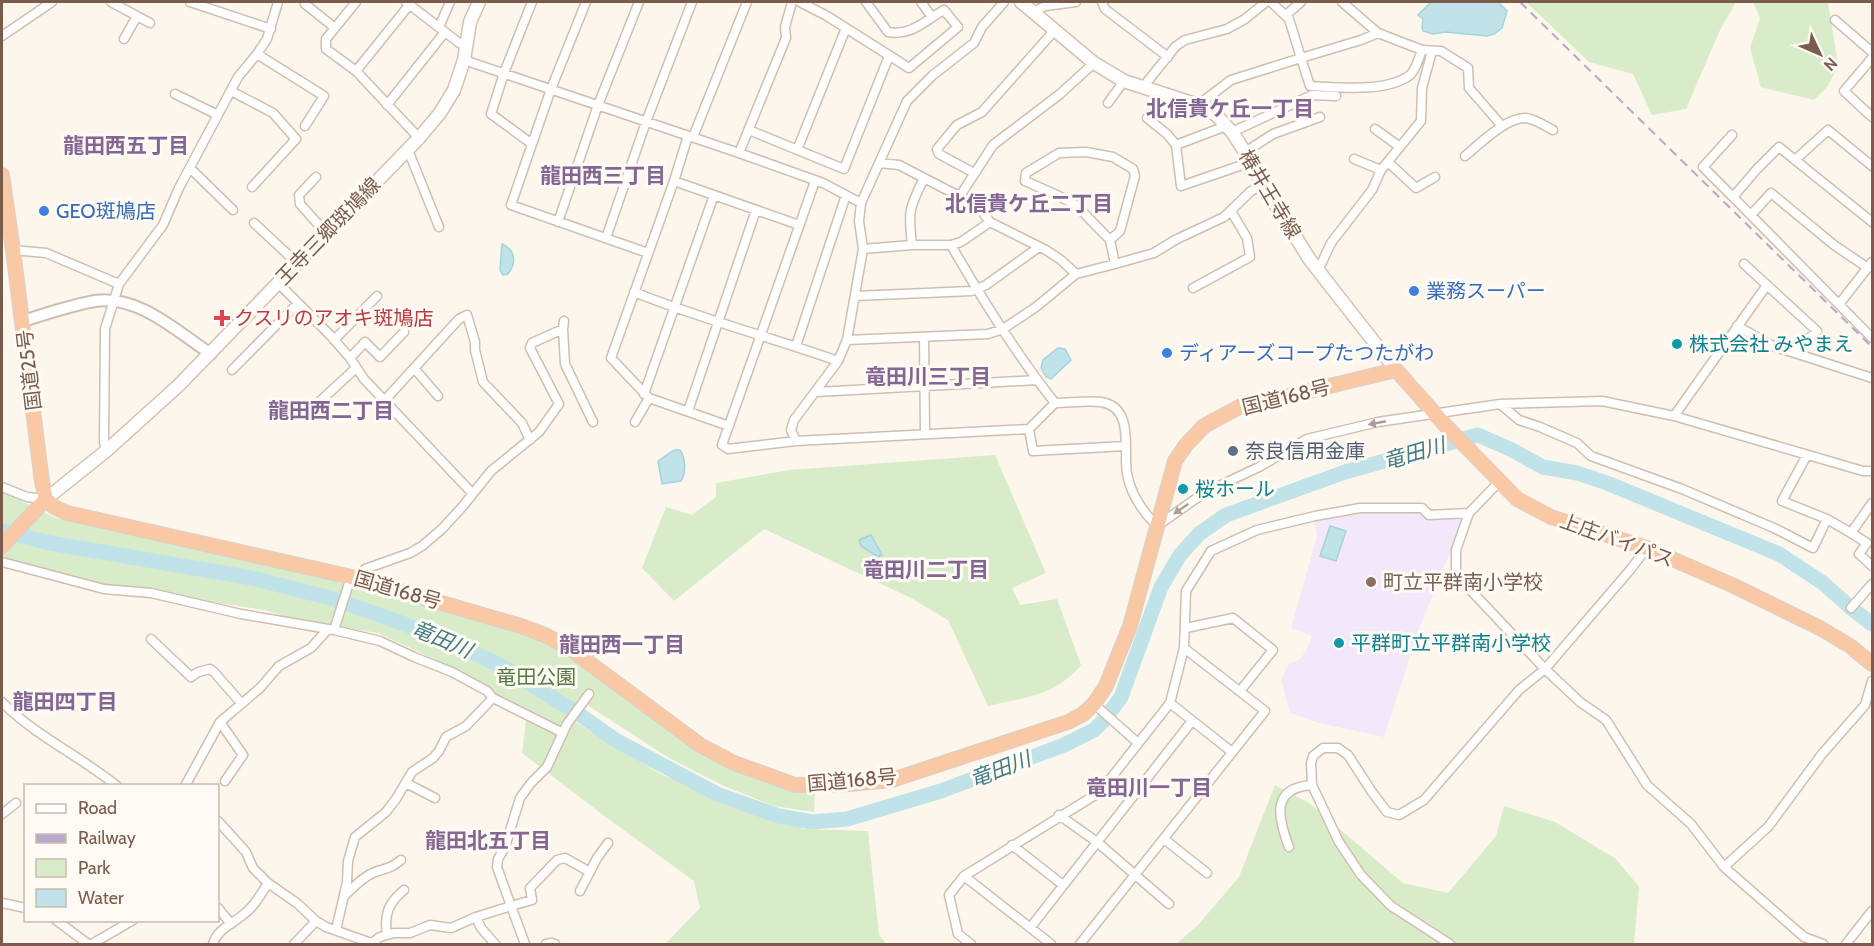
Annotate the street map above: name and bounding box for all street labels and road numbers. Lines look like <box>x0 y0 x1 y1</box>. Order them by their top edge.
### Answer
street label: 椿井王寺線 <box>1234 145 1306 243</box>
street label: 王寺三郷斑鳩線 <box>271 172 385 290</box>
street label: 国道25号 <box>12 328 46 412</box>
street label: 国道168号 <box>1239 374 1333 420</box>
street label: 上庄バイパス <box>1557 508 1677 572</box>
street label: 国道168号 <box>351 566 445 614</box>
street label: 国道168号 <box>806 764 898 796</box>

